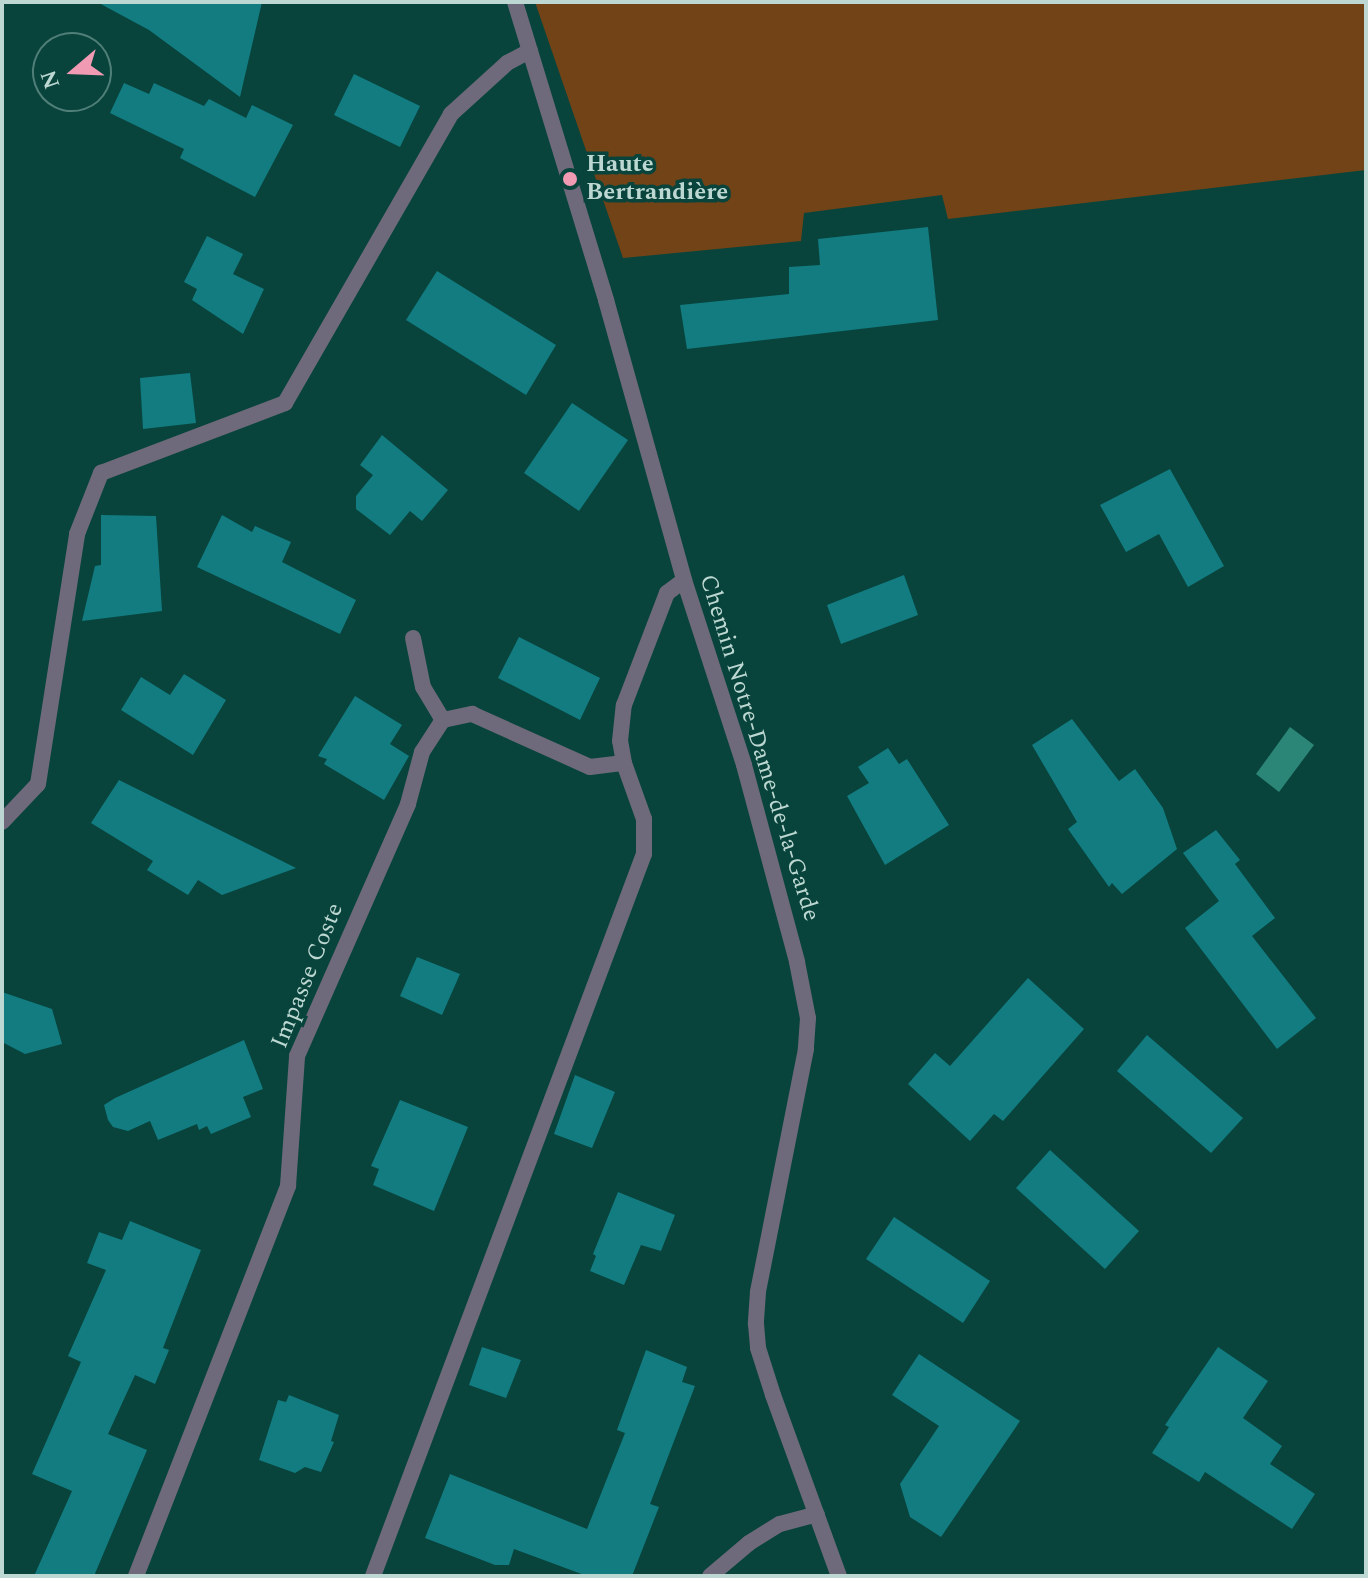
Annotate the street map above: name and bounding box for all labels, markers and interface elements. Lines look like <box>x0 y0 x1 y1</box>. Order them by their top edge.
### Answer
north arrow <box>32 32 112 112</box>
text: N <box>32 65 69 93</box>
place label: Haute Bertrandière <box>586 151 728 207</box>
marker: Haute Bertrandière <box>561 170 579 188</box>
street label: Chemin Notre-Dame-de-la-Garde <box>693 571 825 925</box>
street label: Impasse Coste <box>266 899 350 1053</box>

